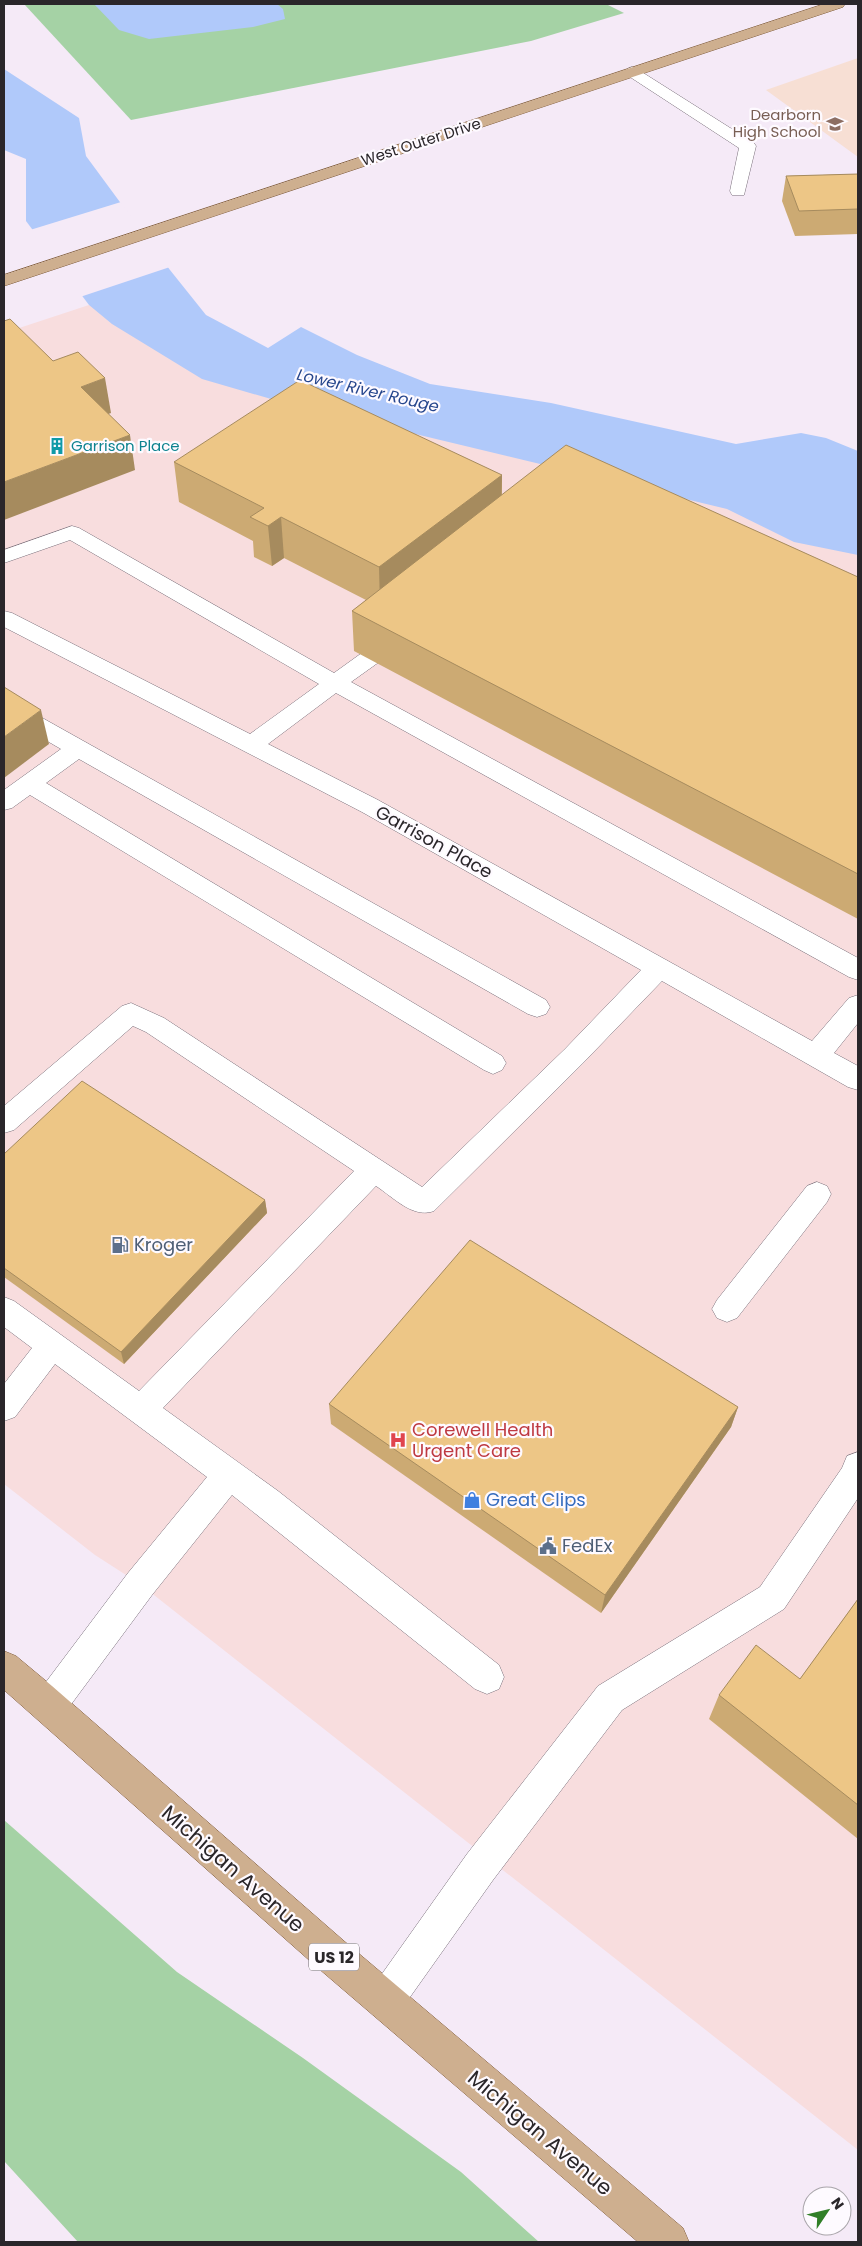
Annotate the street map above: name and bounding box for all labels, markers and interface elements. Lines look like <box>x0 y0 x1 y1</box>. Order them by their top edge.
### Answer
place label: Dearborn High School <box>733 104 821 142</box>
street label: West Outer Drive <box>358 112 483 171</box>
school or university icon: Dearborn High School <box>825 114 845 134</box>
water label: Lower River Rouge <box>295 363 441 418</box>
place label: Garrison Place <box>71 435 180 456</box>
building icon: Garrison Place <box>47 436 67 456</box>
street label: Garrison Place <box>371 799 497 884</box>
place label: Kroger <box>134 1232 193 1257</box>
fuel station icon: Kroger <box>110 1235 130 1255</box>
place label: Corewell Health Urgent Care <box>412 1417 553 1463</box>
hospital icon: Corewell Health Urgent Care <box>388 1430 408 1450</box>
place label: Great Clips <box>486 1487 586 1512</box>
shop icon: Great Clips <box>462 1490 482 1510</box>
place label: FedEx <box>562 1533 613 1558</box>
public building icon: FedEx <box>538 1536 558 1556</box>
street label: Michigan Avenue <box>156 1798 311 1939</box>
road number: US 12 <box>309 1944 359 1970</box>
street label: Michigan Avenue <box>462 2063 619 2202</box>
north arrow <box>802 2186 852 2236</box>
text: N <box>826 2193 849 2214</box>

